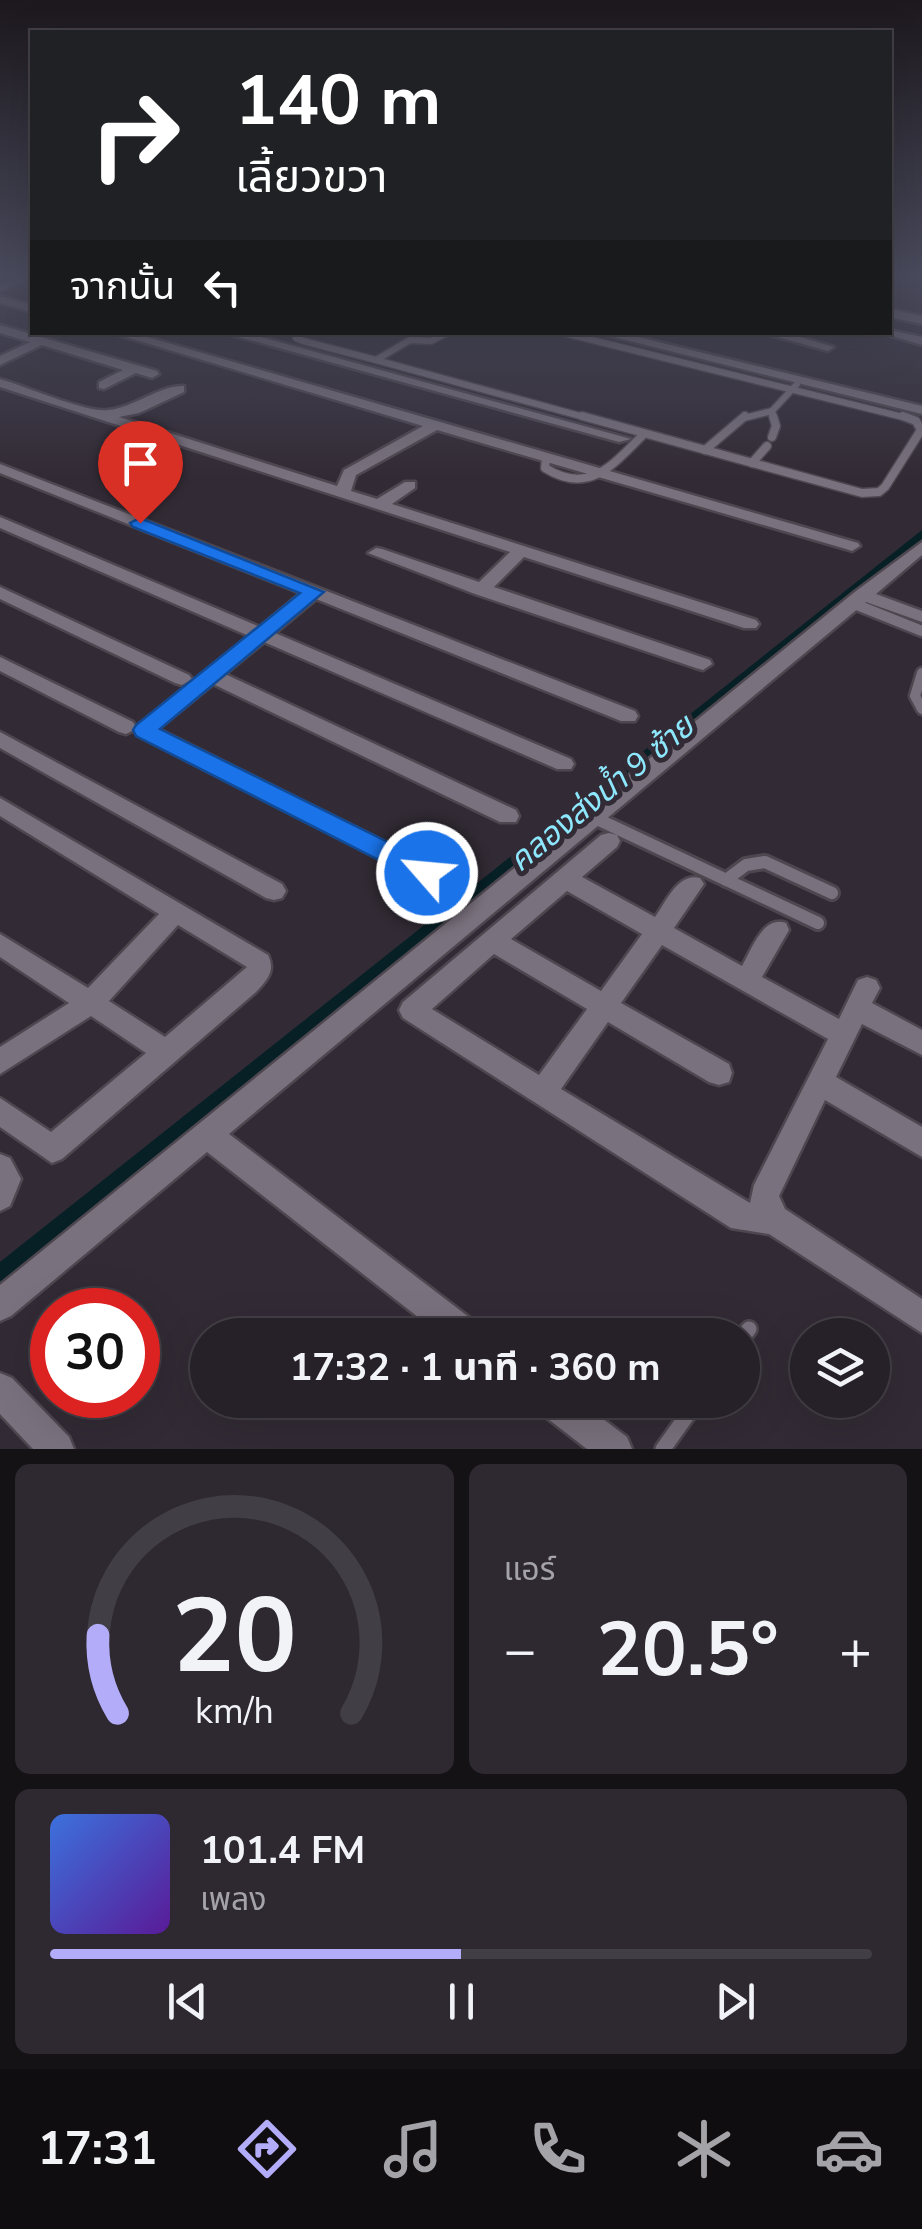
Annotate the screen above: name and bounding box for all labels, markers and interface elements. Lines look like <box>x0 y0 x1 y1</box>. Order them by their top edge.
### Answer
text: 140 m <box>235 53 441 149</box>
icon: right <box>70 70 200 200</box>
text: เลี้ยวขวา <box>235 147 387 208</box>
icon: left <box>195 260 250 315</box>
text: จากนั้น <box>70 261 175 312</box>
pin <box>98 421 183 524</box>
icon: arrive <box>113 436 168 491</box>
water label: คลองส่งน้ำ 9 ซ้าย <box>499 703 705 882</box>
position arrow <box>375 821 479 925</box>
speed limit sign: 30 <box>30 1288 160 1418</box>
map controls <box>790 1318 890 1418</box>
button: layers <box>790 1318 890 1418</box>
text: 17:32 · 1 นาที · 360 m <box>289 1342 661 1393</box>
text: แอร์ <box>504 1548 555 1591</box>
text: 20 <box>172 1566 297 1708</box>
text: 20.5° <box>597 1599 779 1701</box>
text: − <box>504 1613 537 1688</box>
text: + <box>839 1613 872 1688</box>
text: km/h <box>195 1687 274 1736</box>
text: 101.4 FM <box>200 1825 365 1876</box>
text: เพลง <box>200 1878 267 1921</box>
icon: previous <box>160 1974 215 2029</box>
icon: pause <box>434 1974 489 2029</box>
icon: next <box>708 1974 763 2029</box>
icon: directions <box>232 2114 302 2184</box>
icon: music <box>378 2114 448 2184</box>
icon: phone <box>523 2114 593 2184</box>
icon: climate <box>669 2114 739 2184</box>
icon: car <box>814 2114 884 2184</box>
text: 17:31 <box>38 2119 157 2180</box>

